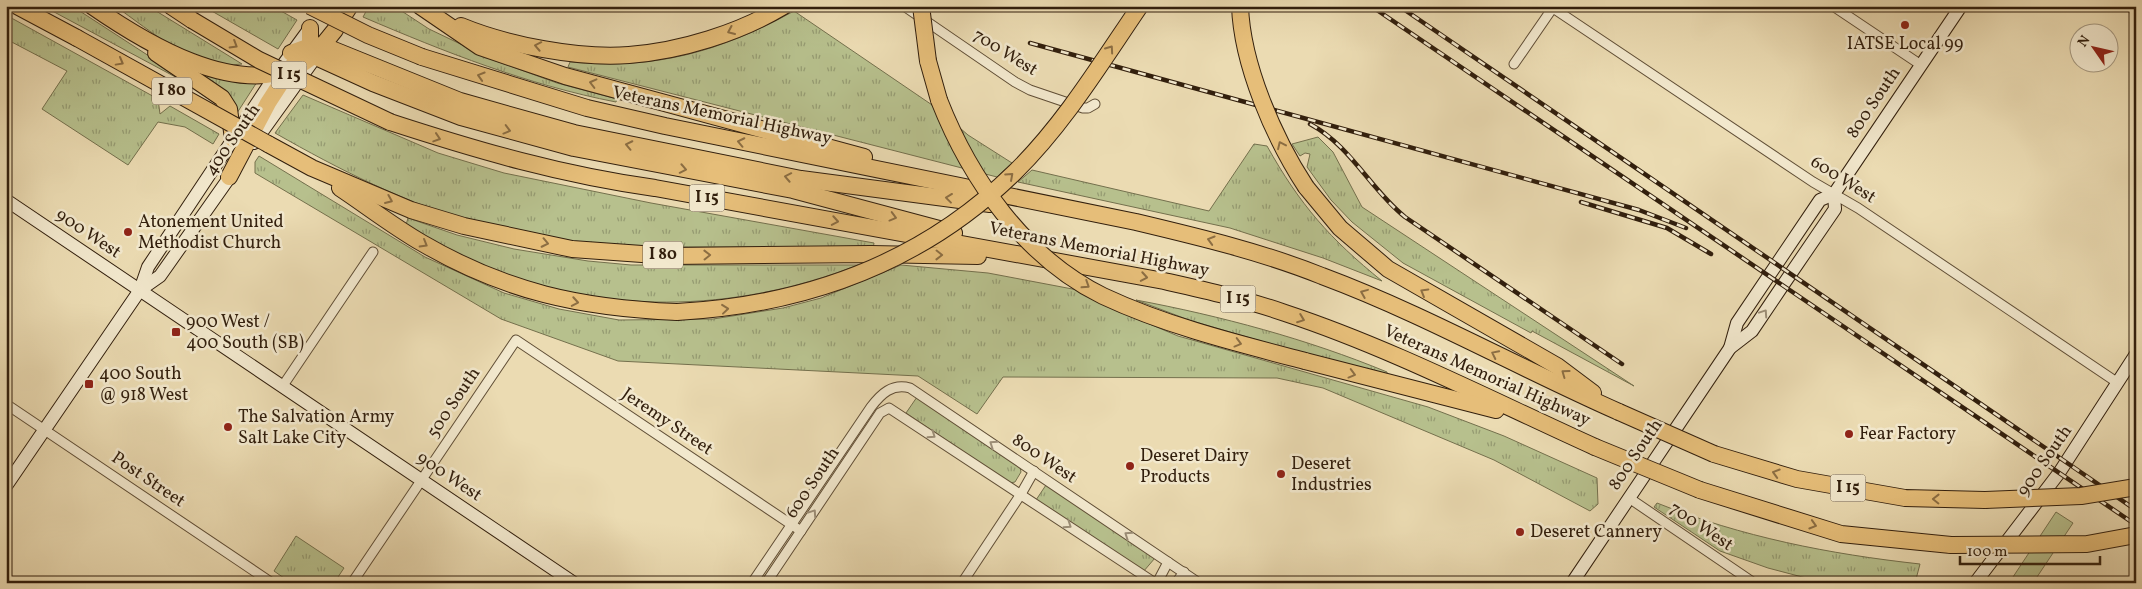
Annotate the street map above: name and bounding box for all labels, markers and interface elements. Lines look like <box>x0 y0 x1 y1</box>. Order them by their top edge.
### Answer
marker: IATSE Local 99 <box>1899 19 1911 31</box>
north arrow <box>2070 22 2120 72</box>
street label: 700 West <box>968 23 1042 83</box>
one-way arrow <box>727 24 736 35</box>
place label: IATSE Local 99 <box>1847 32 1963 57</box>
text: N <box>2074 32 2095 51</box>
one-way arrow <box>228 39 237 49</box>
one-way arrow <box>533 42 542 52</box>
one-way arrow <box>1104 45 1113 55</box>
one-way arrow <box>114 56 123 66</box>
road number: I 15 <box>272 62 306 88</box>
street label: 800 South <box>1841 62 1907 144</box>
one-way arrow <box>478 72 486 82</box>
road number: I 80 <box>152 78 192 104</box>
one-way arrow <box>589 79 597 89</box>
street label: Veterans Memorial Highway <box>610 80 834 152</box>
street label: 400 South <box>199 99 267 181</box>
one-way arrow <box>503 125 511 135</box>
one-way arrow <box>432 132 440 142</box>
one-way arrow <box>736 137 745 148</box>
one-way arrow <box>624 140 633 150</box>
one-way arrow <box>1277 141 1288 150</box>
street label: 600 West <box>1805 150 1881 210</box>
one-way arrow <box>679 163 688 173</box>
one-way arrow <box>784 172 792 182</box>
one-way arrow <box>1005 173 1014 182</box>
road number: I 15 <box>690 184 724 212</box>
one-way arrow <box>945 193 953 204</box>
one-way arrow <box>384 194 393 205</box>
street label: 900 West <box>50 203 126 265</box>
place label: Atonement United Methodist Church <box>138 210 284 256</box>
one-way arrow <box>888 211 897 222</box>
one-way arrow <box>831 216 839 226</box>
street label: Veterans Memorial Highway <box>987 216 1212 284</box>
marker: Atonement United Methodist Church <box>122 226 134 238</box>
one-way arrow <box>1206 235 1215 246</box>
one-way arrow <box>419 238 428 248</box>
one-way arrow <box>541 238 549 248</box>
road number: I 80 <box>643 242 683 268</box>
one-way arrow <box>704 250 711 260</box>
one-way arrow <box>936 250 944 260</box>
one-way arrow <box>1140 272 1149 282</box>
one-way arrow <box>1081 279 1090 288</box>
road number: I 15 <box>1220 286 1256 312</box>
one-way arrow <box>1360 288 1369 299</box>
one-way arrow <box>1421 288 1430 298</box>
one-way arrow <box>571 297 580 307</box>
one-way arrow <box>721 304 729 315</box>
place label: 900 West / 400 South (SB) <box>186 310 304 356</box>
one-way arrow <box>1758 310 1767 319</box>
one-way arrow <box>1296 313 1305 323</box>
street label: Veterans Memorial Highway <box>1380 319 1595 433</box>
marker: 900 West / 400 South (SB) <box>170 326 182 338</box>
one-way arrow <box>1233 337 1242 348</box>
one-way arrow <box>1491 350 1500 360</box>
place label: 400 South @ 918 West <box>99 362 188 408</box>
street label: 500 South <box>421 362 487 443</box>
one-way arrow <box>1347 369 1355 379</box>
one-way arrow <box>1562 370 1571 378</box>
marker: 400 South @ 918 West <box>83 378 95 390</box>
street label: Jeremy Street <box>616 382 718 462</box>
place label: The Salvation Army Salt Lake City <box>238 405 395 451</box>
street label: 800 South <box>1603 414 1669 496</box>
street label: 900 South <box>2011 420 2079 502</box>
marker: The Salvation Army Salt Lake City <box>222 421 234 433</box>
place label: Fear Factory <box>1859 422 1956 447</box>
street label: 800 West <box>1007 428 1081 490</box>
marker: Fear Factory <box>1843 428 1855 440</box>
one-way arrow <box>926 429 936 438</box>
one-way arrow <box>989 441 999 450</box>
street label: 600 South <box>780 442 846 524</box>
place label: Deseret Dairy Products <box>1140 444 1249 490</box>
street label: Post Street <box>106 446 190 514</box>
street label: 900 West <box>411 446 487 508</box>
place label: Deseret Industries <box>1291 452 1372 498</box>
marker: Deseret Dairy Products <box>1124 460 1136 472</box>
marker: Deseret Industries <box>1275 468 1287 480</box>
one-way arrow <box>1773 468 1781 478</box>
road number: I 15 <box>1830 474 1866 502</box>
one-way arrow <box>1932 494 1940 504</box>
street label: 700 West <box>1664 496 1738 558</box>
one-way arrow <box>806 509 816 518</box>
one-way arrow <box>1062 519 1071 528</box>
one-way arrow <box>1808 519 1817 529</box>
place label: Deseret Cannery <box>1530 520 1662 545</box>
marker: Deseret Cannery <box>1514 526 1526 538</box>
one-way arrow <box>1124 531 1133 541</box>
scale bar <box>1960 534 2100 566</box>
text: 100 m <box>1967 542 2007 563</box>

